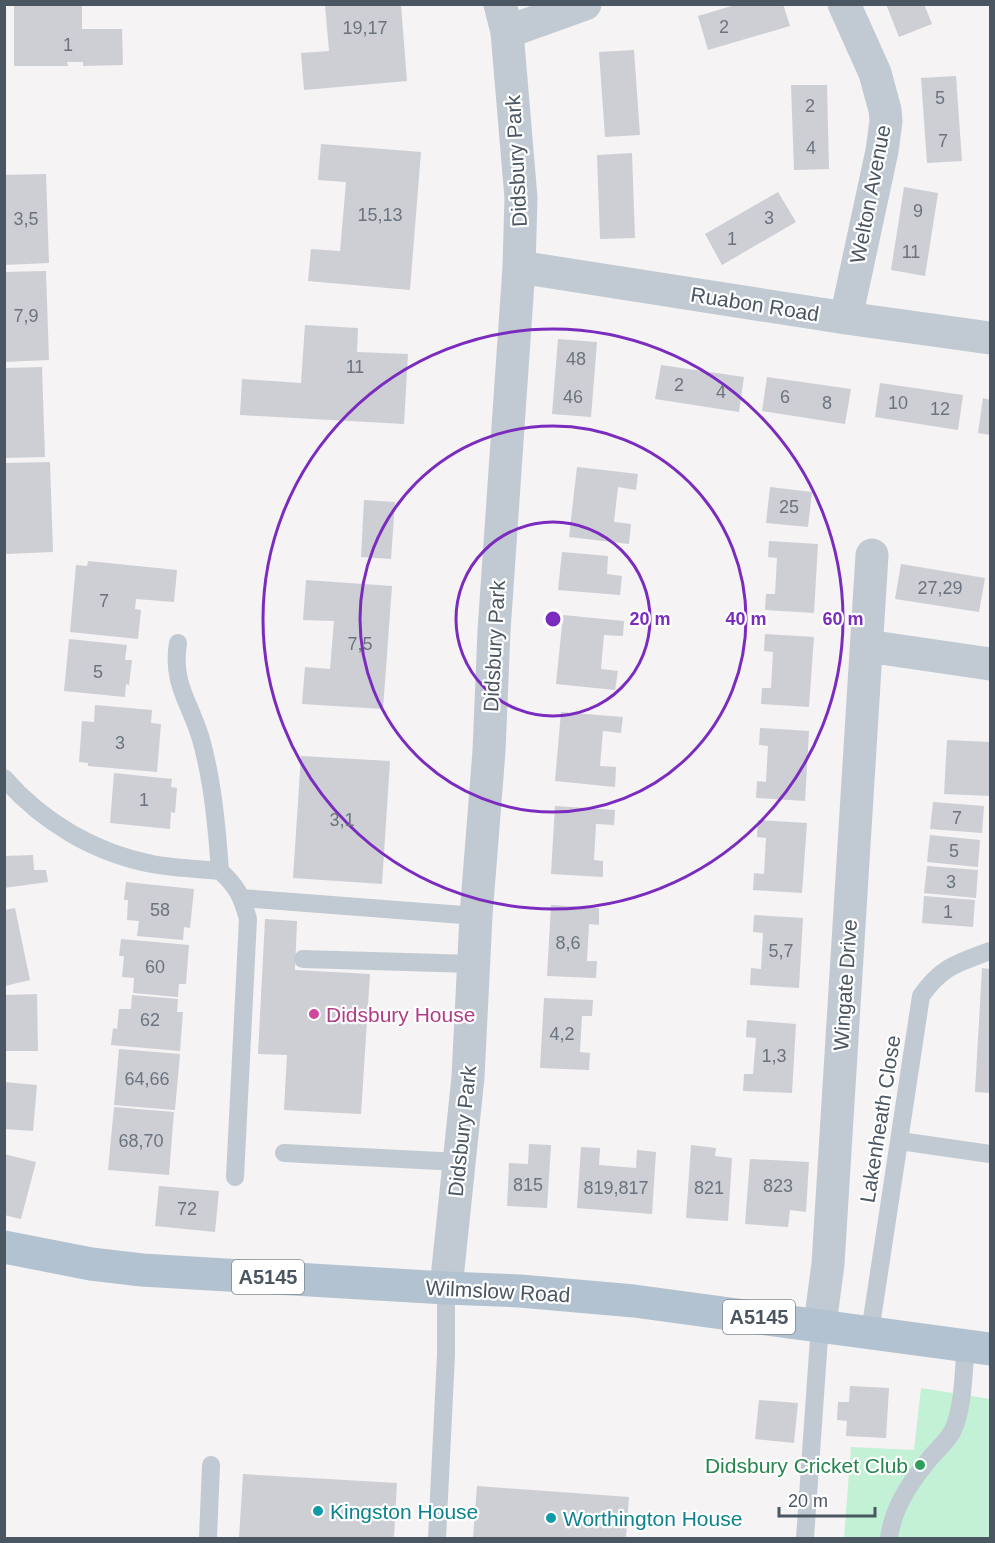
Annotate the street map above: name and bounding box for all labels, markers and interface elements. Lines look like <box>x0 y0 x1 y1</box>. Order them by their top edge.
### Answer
house number: 2 <box>719 17 729 37</box>
house number: 19,17 <box>342 18 388 38</box>
house number: 1 <box>63 35 73 55</box>
house number: 5 <box>935 88 945 108</box>
street label: Didsbury Park <box>501 94 531 227</box>
house number: 2 <box>805 96 815 116</box>
street label: Welton Avenue <box>845 123 895 265</box>
house number: 7 <box>938 131 948 151</box>
house number: 4 <box>806 138 816 158</box>
house number: 9 <box>913 201 923 221</box>
house number: 15,13 <box>357 205 403 225</box>
house number: 3 <box>764 208 774 228</box>
house number: 3,5 <box>13 209 39 229</box>
house number: 1 <box>727 229 737 249</box>
house number: 11 <box>902 242 920 262</box>
street label: Ruabon Road <box>689 283 821 325</box>
house number: 7,9 <box>13 306 39 326</box>
house number: 48 <box>566 349 586 369</box>
house number: 11 <box>346 357 364 377</box>
house number: 2 <box>674 375 684 395</box>
house number: 4 <box>716 382 726 402</box>
house number: 46 <box>563 387 583 407</box>
house number: 6 <box>780 387 790 407</box>
house number: 8 <box>822 393 832 413</box>
house number: 10 <box>888 393 908 413</box>
house number: 12 <box>930 399 950 419</box>
house number: 25 <box>779 497 799 517</box>
house number: 27,29 <box>917 578 963 598</box>
street label: Didsbury Park <box>479 579 509 712</box>
house number: 7 <box>99 591 109 611</box>
centre of rings <box>543 609 563 629</box>
text: 20 m <box>629 609 671 629</box>
text: 40 m <box>725 609 767 629</box>
text: 60 m <box>822 609 864 629</box>
house number: 7,5 <box>347 634 373 654</box>
house number: 5 <box>93 662 103 682</box>
house number: 3 <box>115 733 125 753</box>
house number: 1 <box>139 790 149 810</box>
house number: 7 <box>952 808 962 828</box>
house number: 3,1 <box>329 810 355 830</box>
house number: 5 <box>949 841 959 861</box>
house number: 3 <box>946 872 956 892</box>
house number: 58 <box>150 900 170 920</box>
house number: 1 <box>943 902 953 922</box>
street label: Wingate Drive <box>829 918 861 1052</box>
house number: 8,6 <box>555 933 581 953</box>
house number: 5,7 <box>768 941 794 961</box>
house number: 60 <box>145 957 165 977</box>
place label: Didsbury House <box>326 1003 475 1026</box>
marker: Didsbury House <box>307 1007 321 1021</box>
house number: 62 <box>140 1010 160 1030</box>
house number: 4,2 <box>549 1024 575 1044</box>
street label: Lakenheath Close <box>855 1034 905 1204</box>
house number: 1,3 <box>761 1046 787 1066</box>
street label: Didsbury Park <box>444 1064 480 1198</box>
house number: 64,66 <box>124 1069 170 1089</box>
house number: 68,70 <box>118 1131 164 1151</box>
house number: 815 <box>513 1175 543 1195</box>
house number: 823 <box>763 1176 793 1196</box>
house number: 819,817 <box>583 1178 649 1198</box>
house number: 821 <box>694 1178 724 1198</box>
house number: 72 <box>177 1199 197 1219</box>
road number: A5145 <box>232 1260 304 1294</box>
street label: Wilmslow Road <box>425 1276 571 1306</box>
road number: A5145 <box>723 1300 795 1334</box>
place label: Didsbury Cricket Club <box>705 1454 908 1477</box>
marker: Didsbury Cricket Club <box>913 1458 927 1472</box>
scale bar <box>779 1480 875 1518</box>
text: 20 m <box>788 1491 828 1511</box>
place label: Kingston House <box>330 1500 478 1523</box>
marker: Kingston House <box>311 1504 325 1518</box>
place label: Worthington House <box>563 1507 742 1530</box>
marker: Worthington House <box>544 1511 558 1525</box>

